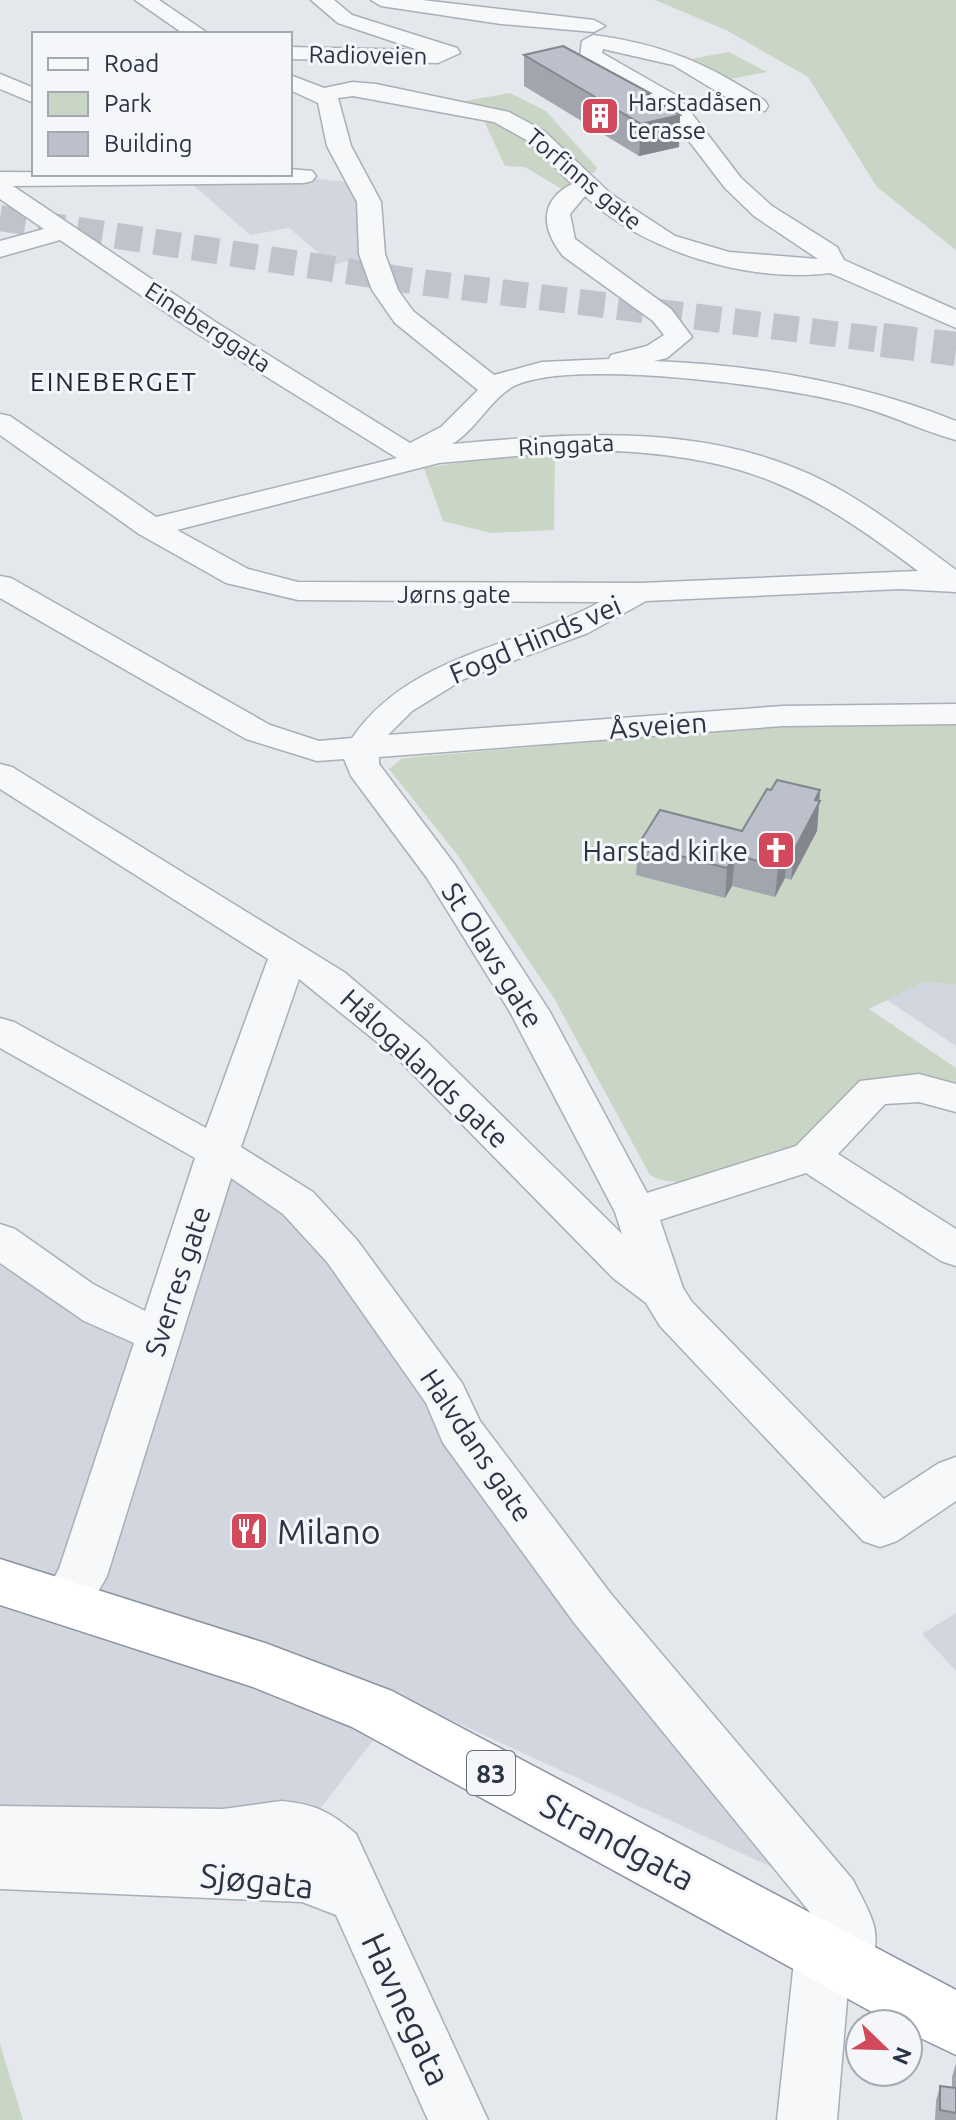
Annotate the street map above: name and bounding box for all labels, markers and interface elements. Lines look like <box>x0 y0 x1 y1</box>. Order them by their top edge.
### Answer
legend <box>32 32 292 176</box>
street label: Radioveien <box>308 40 428 70</box>
text: Road <box>104 50 159 77</box>
place label: Harstadåsen terasse <box>628 89 762 144</box>
text: Park <box>104 90 152 117</box>
building icon: Harstadåsen terasse <box>579 95 621 137</box>
street label: Torfinns gate <box>521 123 647 235</box>
text: Building <box>104 130 192 157</box>
street label: Eineberggata <box>140 276 276 378</box>
district label: EINEBERGET <box>30 367 198 396</box>
street label: Ringgata <box>517 429 615 461</box>
street label: Jørns gate <box>397 581 511 608</box>
street label: Fogd Hinds vei <box>445 589 625 689</box>
street label: Åsveien <box>608 706 708 744</box>
church icon: Harstad kirke <box>755 829 797 871</box>
place label: Harstad kirke <box>583 835 748 866</box>
street label: St Olavs gate <box>436 877 550 1033</box>
street label: Hålogalands gate <box>335 982 515 1154</box>
street label: Sverres gate <box>138 1202 216 1360</box>
street label: Halvdans gate <box>415 1363 539 1527</box>
restaurant icon: Milano <box>228 1510 270 1552</box>
place label: Milano <box>277 1512 381 1550</box>
road number: 83 <box>467 1751 515 1795</box>
street label: Strandgata <box>535 1785 701 1897</box>
street label: Sjøgata <box>198 1855 316 1905</box>
street label: Havnegata <box>355 1927 459 2091</box>
north arrow <box>844 2008 924 2088</box>
text: N <box>888 2044 918 2068</box>

